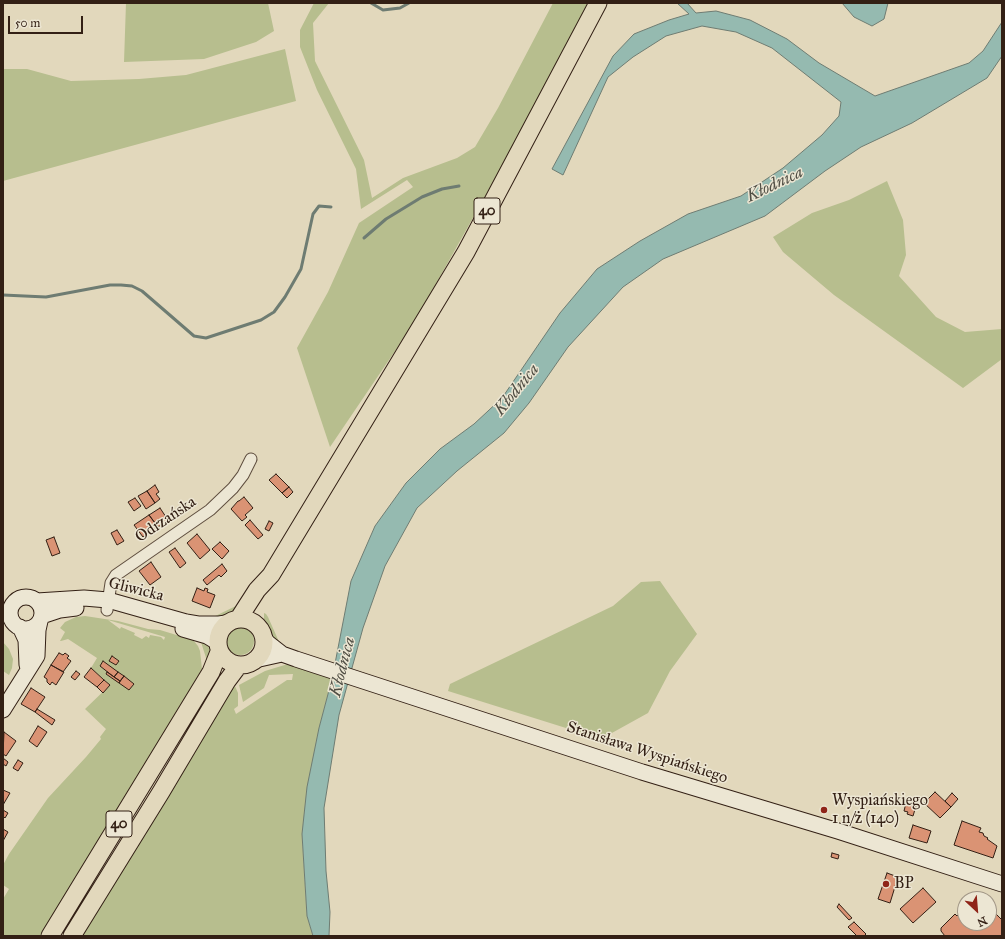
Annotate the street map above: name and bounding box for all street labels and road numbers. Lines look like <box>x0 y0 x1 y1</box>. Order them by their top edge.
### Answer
road number: 40 <box>474 198 500 224</box>
street label: Odrzańska <box>132 493 200 547</box>
street label: Gliwicka <box>107 574 165 606</box>
street label: Stanisława Wyspiańskiego <box>564 718 730 788</box>
road number: 40 <box>106 811 132 837</box>

